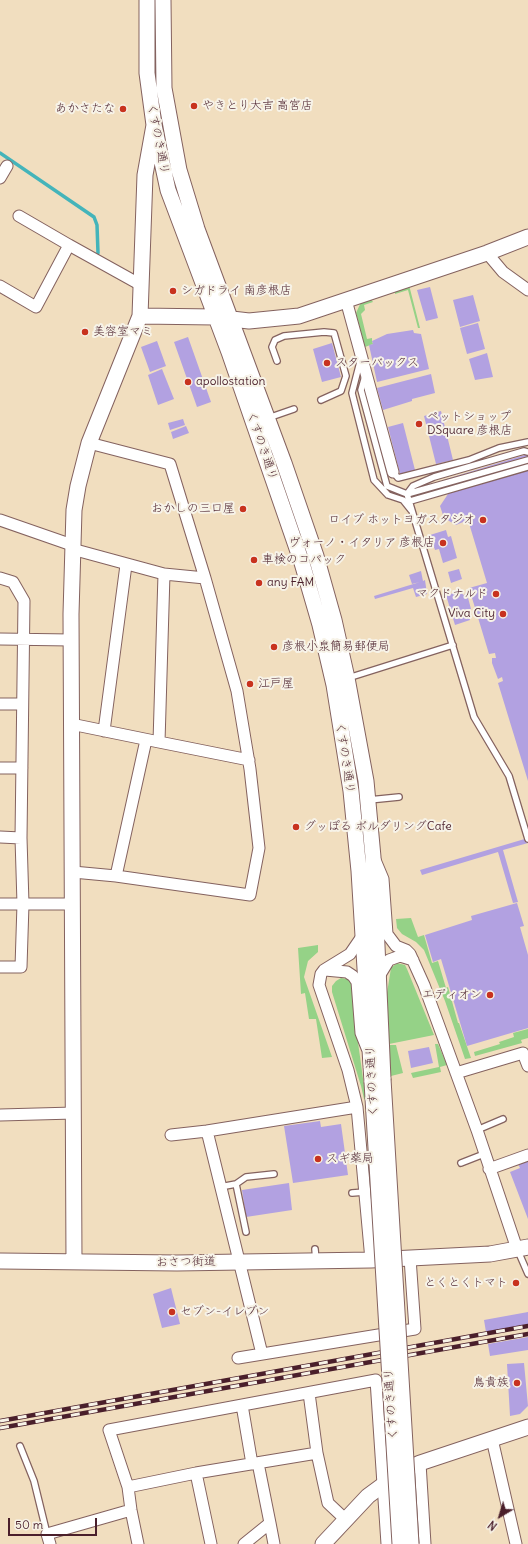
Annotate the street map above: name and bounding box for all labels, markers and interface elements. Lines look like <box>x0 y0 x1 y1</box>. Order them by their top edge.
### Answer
place label: やきとり大吉 高宮店 <box>202 99 313 113</box>
marker: やきとり大吉 高宮店 <box>189 101 199 111</box>
place label: あかさたな <box>55 102 115 116</box>
street label: くすのき通り <box>144 102 172 176</box>
marker: あかさたな <box>118 104 128 114</box>
place label: シガドライ 南彦根店 <box>181 284 292 298</box>
marker: シガドライ 南彦根店 <box>168 286 178 296</box>
place label: 美容室マミ <box>93 325 153 339</box>
marker: 美容室マミ <box>80 327 90 337</box>
place label: スターバックス <box>335 356 419 370</box>
marker: スターバックス <box>322 358 332 368</box>
place label: apollostation <box>196 375 265 389</box>
marker: apollostation <box>183 377 193 387</box>
street label: くすのき通り <box>243 410 281 482</box>
place label: ペットショップ DSquare 彦根店 <box>427 410 512 438</box>
marker: ペットショップ DSquare 彦根店 <box>414 419 424 429</box>
place label: おかしの三口屋 <box>151 502 235 516</box>
marker: おかしの三口屋 <box>238 504 248 514</box>
place label: ロイブ ホットヨガスタジオ <box>328 513 475 527</box>
marker: ロイブ ホットヨガスタジオ <box>478 515 488 525</box>
place label: ヴォーノ・イタリア 彦根店 <box>288 536 435 550</box>
marker: ヴォーノ・イタリア 彦根店 <box>438 538 448 548</box>
place label: 車検のコパック <box>262 553 346 567</box>
marker: 車検のコパック <box>249 555 259 565</box>
place label: any FAM <box>267 576 314 590</box>
marker: any FAM <box>254 578 264 588</box>
place label: マクドナルド <box>416 587 488 601</box>
marker: マクドナルド <box>491 589 501 599</box>
place label: Viva City <box>448 607 495 621</box>
marker: Viva City <box>498 609 508 619</box>
place label: 彦根小泉簡易郵便局 <box>282 640 390 654</box>
marker: 彦根小泉簡易郵便局 <box>269 642 279 652</box>
place label: 江戸屋 <box>258 677 294 691</box>
marker: 江戸屋 <box>245 679 255 689</box>
street label: くすのき通り <box>332 721 358 795</box>
place label: グッぽる ボルダリングCafe <box>304 820 452 834</box>
marker: グッぽる ボルダリングCafe <box>291 822 301 832</box>
place label: エディオン <box>422 988 482 1002</box>
marker: エディオン <box>485 990 495 1000</box>
street label: くすのき通り <box>363 1045 381 1117</box>
place label: スギ薬局 <box>326 1152 374 1166</box>
marker: スギ薬局 <box>313 1154 323 1164</box>
street label: おさつ街道 <box>156 1254 216 1270</box>
place label: とくとくトマト <box>424 1276 508 1290</box>
marker: とくとくトマト <box>511 1278 521 1288</box>
place label: セブン-イレブン <box>180 1305 269 1319</box>
marker: セブン-イレブン <box>167 1307 177 1317</box>
street label: くすのき通り <box>381 1368 401 1440</box>
place label: 鳥貴族 <box>473 1376 509 1390</box>
marker: 鳥貴族 <box>512 1378 522 1388</box>
north arrow <box>480 1496 520 1536</box>
scale bar <box>10 1510 99 1536</box>
text: 50 m <box>15 1517 43 1532</box>
text: N <box>485 1518 500 1533</box>

